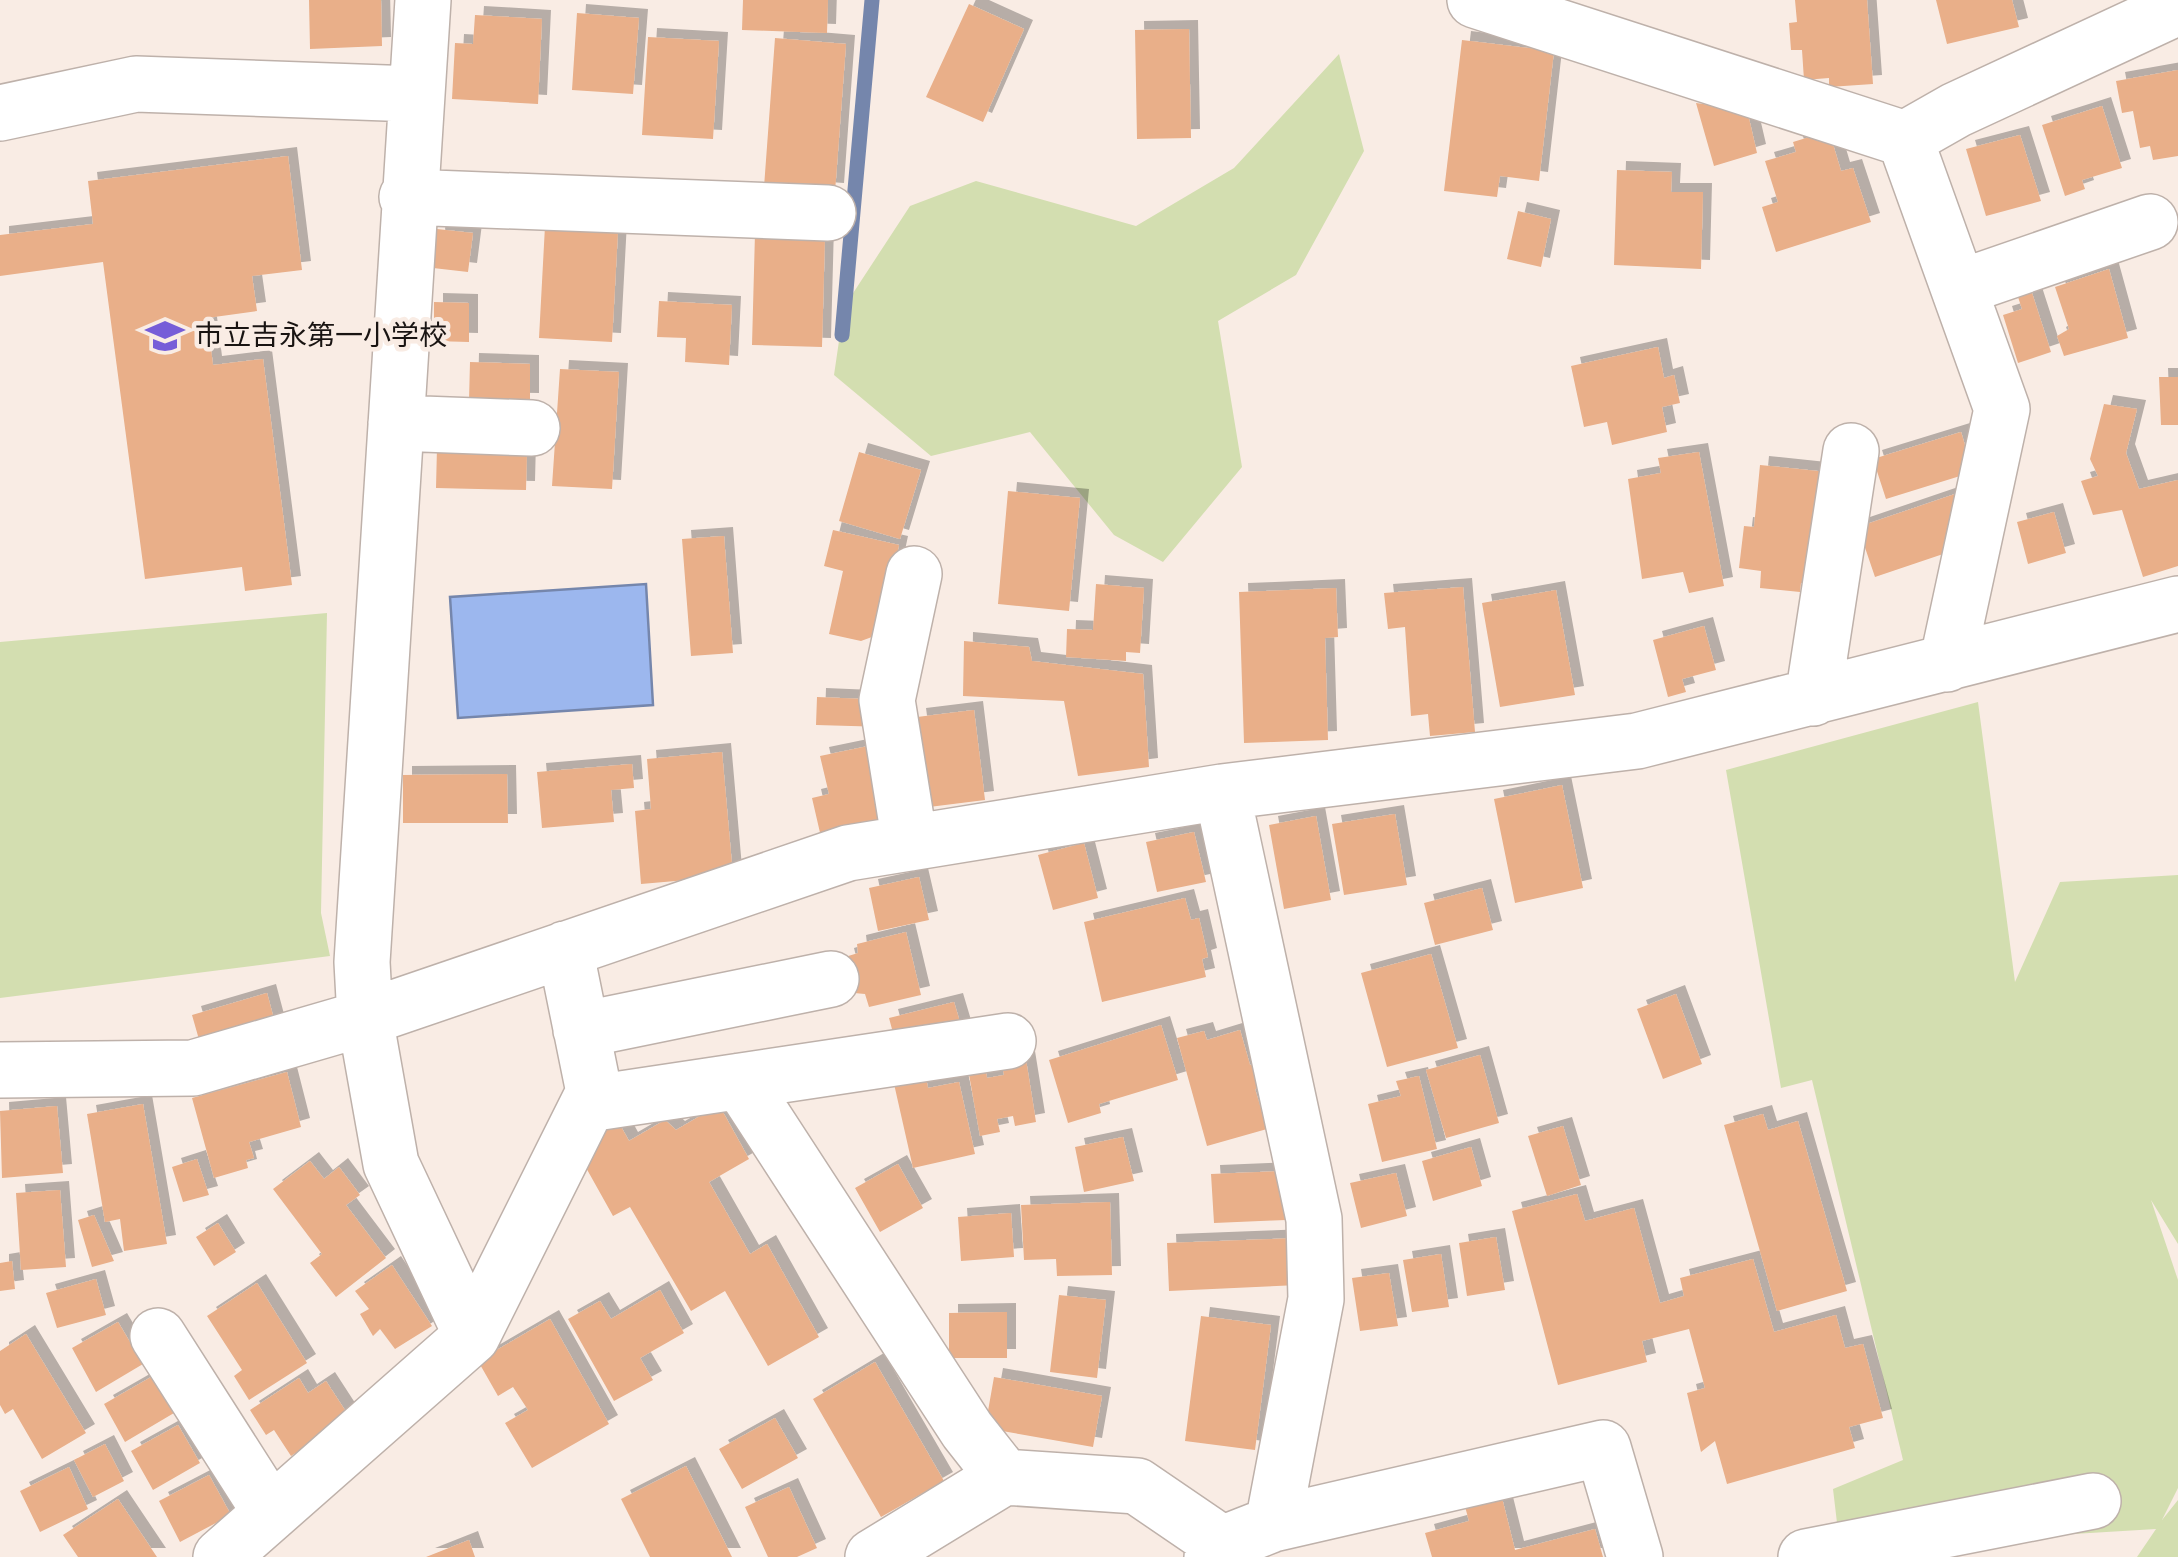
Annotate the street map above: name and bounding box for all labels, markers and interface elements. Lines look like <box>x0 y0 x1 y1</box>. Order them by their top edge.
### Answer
school or university icon: 市立吉永第一小学校 <box>144 315 186 357</box>
place label: 市立吉永第一小学校 <box>195 316 447 356</box>

